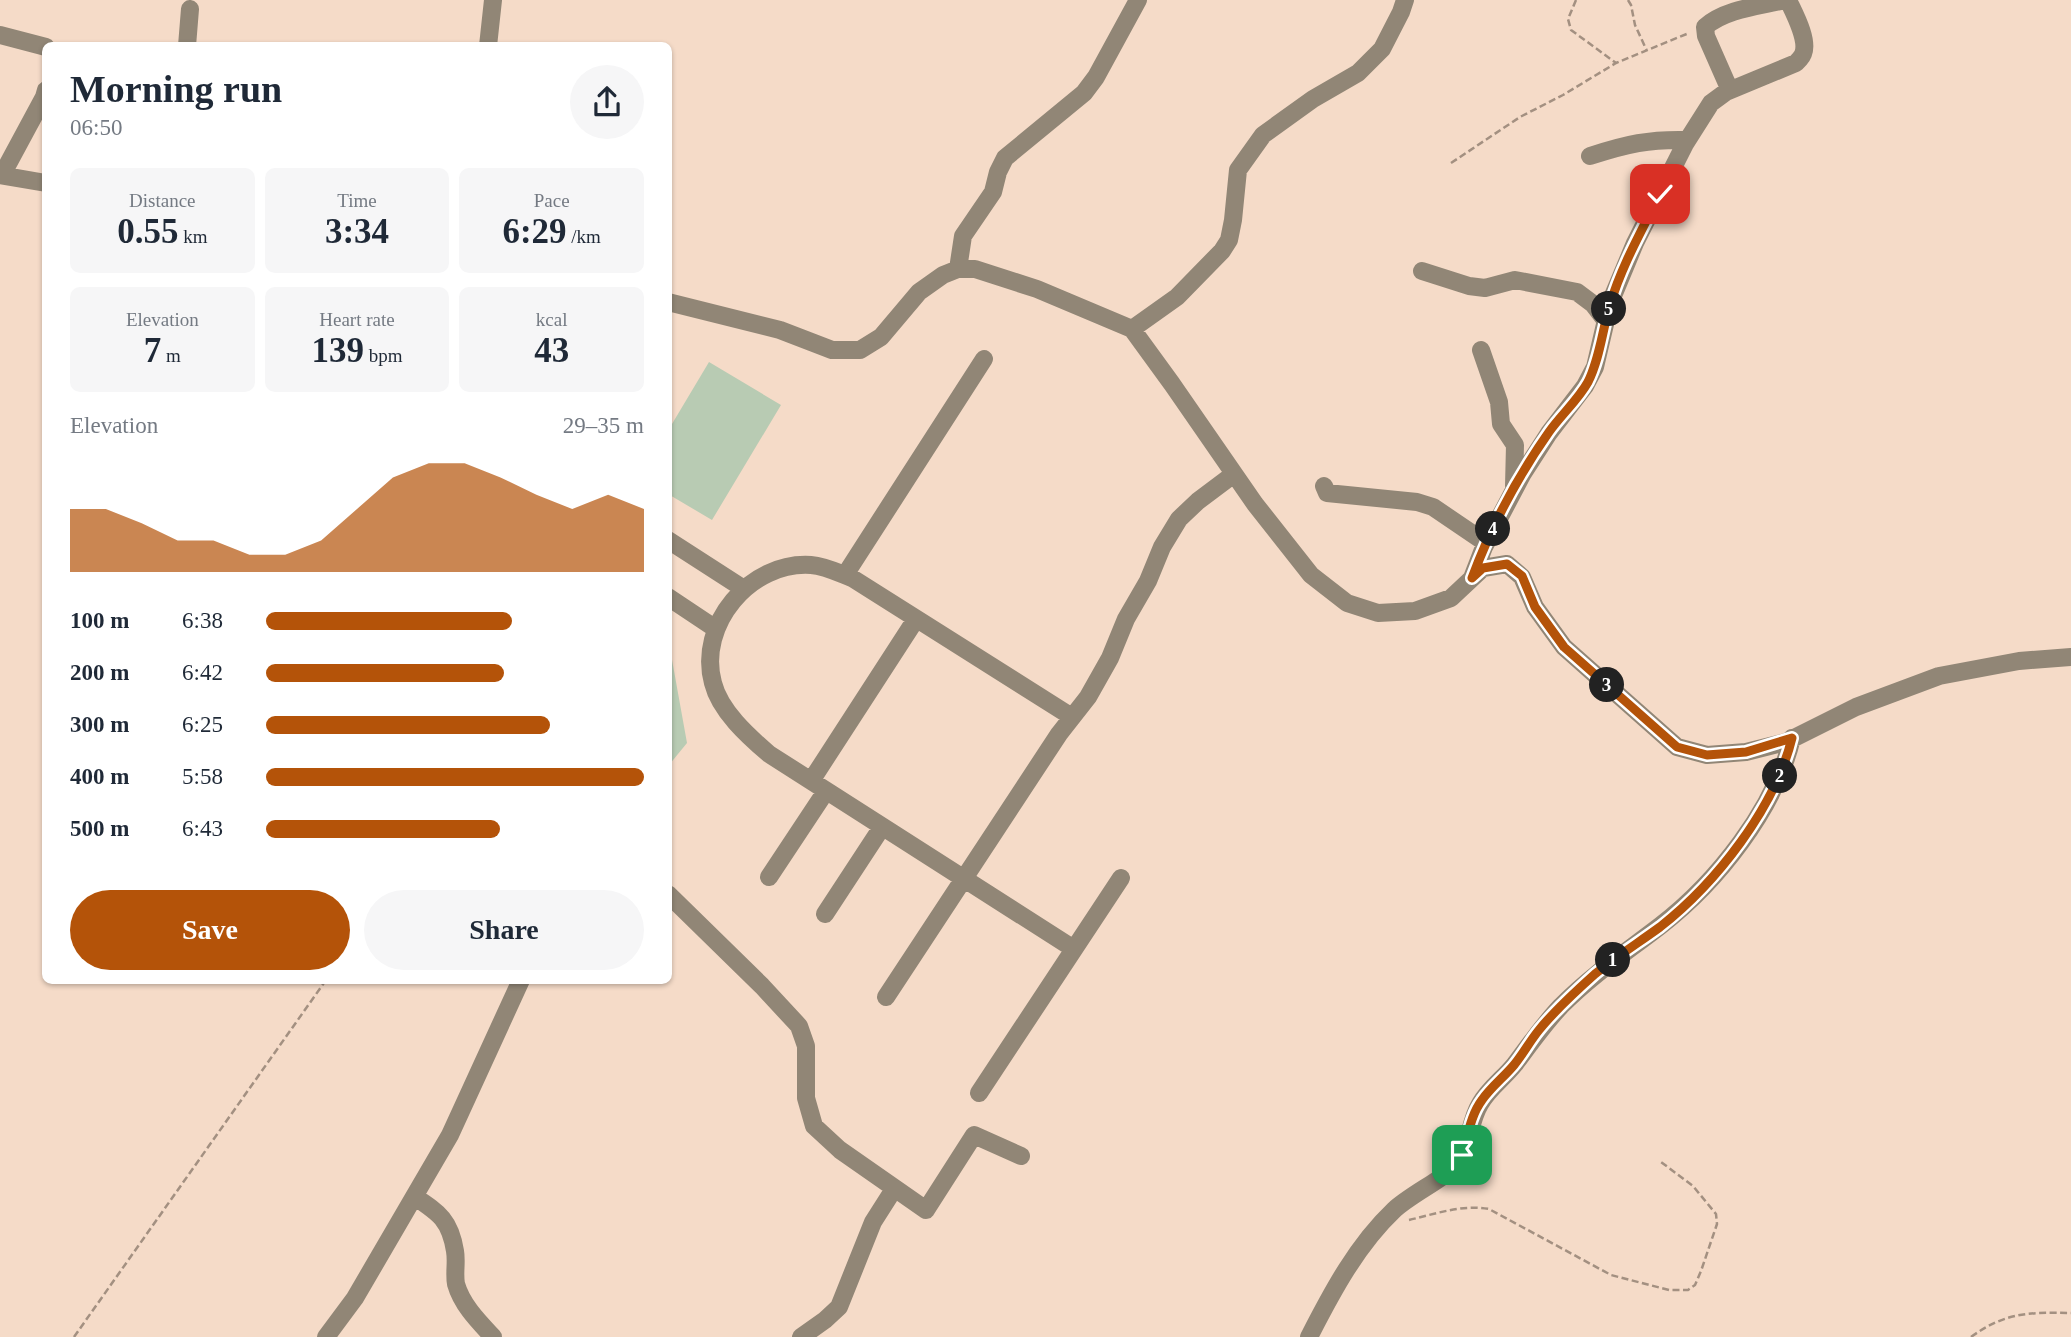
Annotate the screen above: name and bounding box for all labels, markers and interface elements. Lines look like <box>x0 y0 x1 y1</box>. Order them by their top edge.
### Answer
button: share <box>570 65 644 139</box>
text: Morning run <box>70 68 282 110</box>
text: 06:50 <box>70 115 122 140</box>
pin <box>1630 164 1690 224</box>
icon: check <box>1641 175 1679 213</box>
text: Distance <box>129 190 196 211</box>
text: Time <box>337 190 377 211</box>
text: Pace <box>534 190 570 211</box>
text: 0.55 <box>117 212 178 251</box>
text: 3:34 <box>325 212 389 251</box>
text: 6:29 <box>502 212 567 251</box>
text: km <box>178 226 207 247</box>
text: /km <box>567 226 601 247</box>
pin: 5 <box>1592 292 1626 326</box>
text: 5 <box>1604 298 1613 319</box>
text: Elevation <box>126 309 199 330</box>
text: Heart rate <box>319 309 395 330</box>
text: kcal <box>536 309 567 330</box>
text: 7 <box>144 331 161 370</box>
text: 139 <box>311 331 364 370</box>
text: 43 <box>534 331 569 370</box>
text: m <box>161 345 181 366</box>
text: bpm <box>364 345 403 366</box>
text: Elevation <box>70 413 158 438</box>
text: 29–35 m <box>563 413 644 438</box>
pin: 4 <box>1476 512 1510 546</box>
text: 4 <box>1488 518 1497 539</box>
text: 100 m <box>70 608 129 633</box>
text: 6:38 <box>182 608 223 633</box>
text: 200 m <box>70 660 129 685</box>
text: 6:42 <box>182 660 223 685</box>
pin: 3 <box>1590 668 1624 702</box>
text: 3 <box>1602 674 1611 695</box>
text: 300 m <box>70 712 129 737</box>
text: 6:25 <box>182 712 223 737</box>
pin: 2 <box>1762 758 1798 794</box>
text: 400 m <box>70 764 129 789</box>
text: 5:58 <box>182 764 223 789</box>
text: 2 <box>1775 765 1784 786</box>
text: 500 m <box>70 816 129 841</box>
text: 6:43 <box>182 816 223 841</box>
button: Save <box>70 890 350 970</box>
button: Share <box>364 890 644 970</box>
pin: 1 <box>1596 942 1630 978</box>
text: 1 <box>1608 949 1617 970</box>
pin <box>1432 1125 1492 1185</box>
icon: arrive <box>1443 1136 1481 1174</box>

